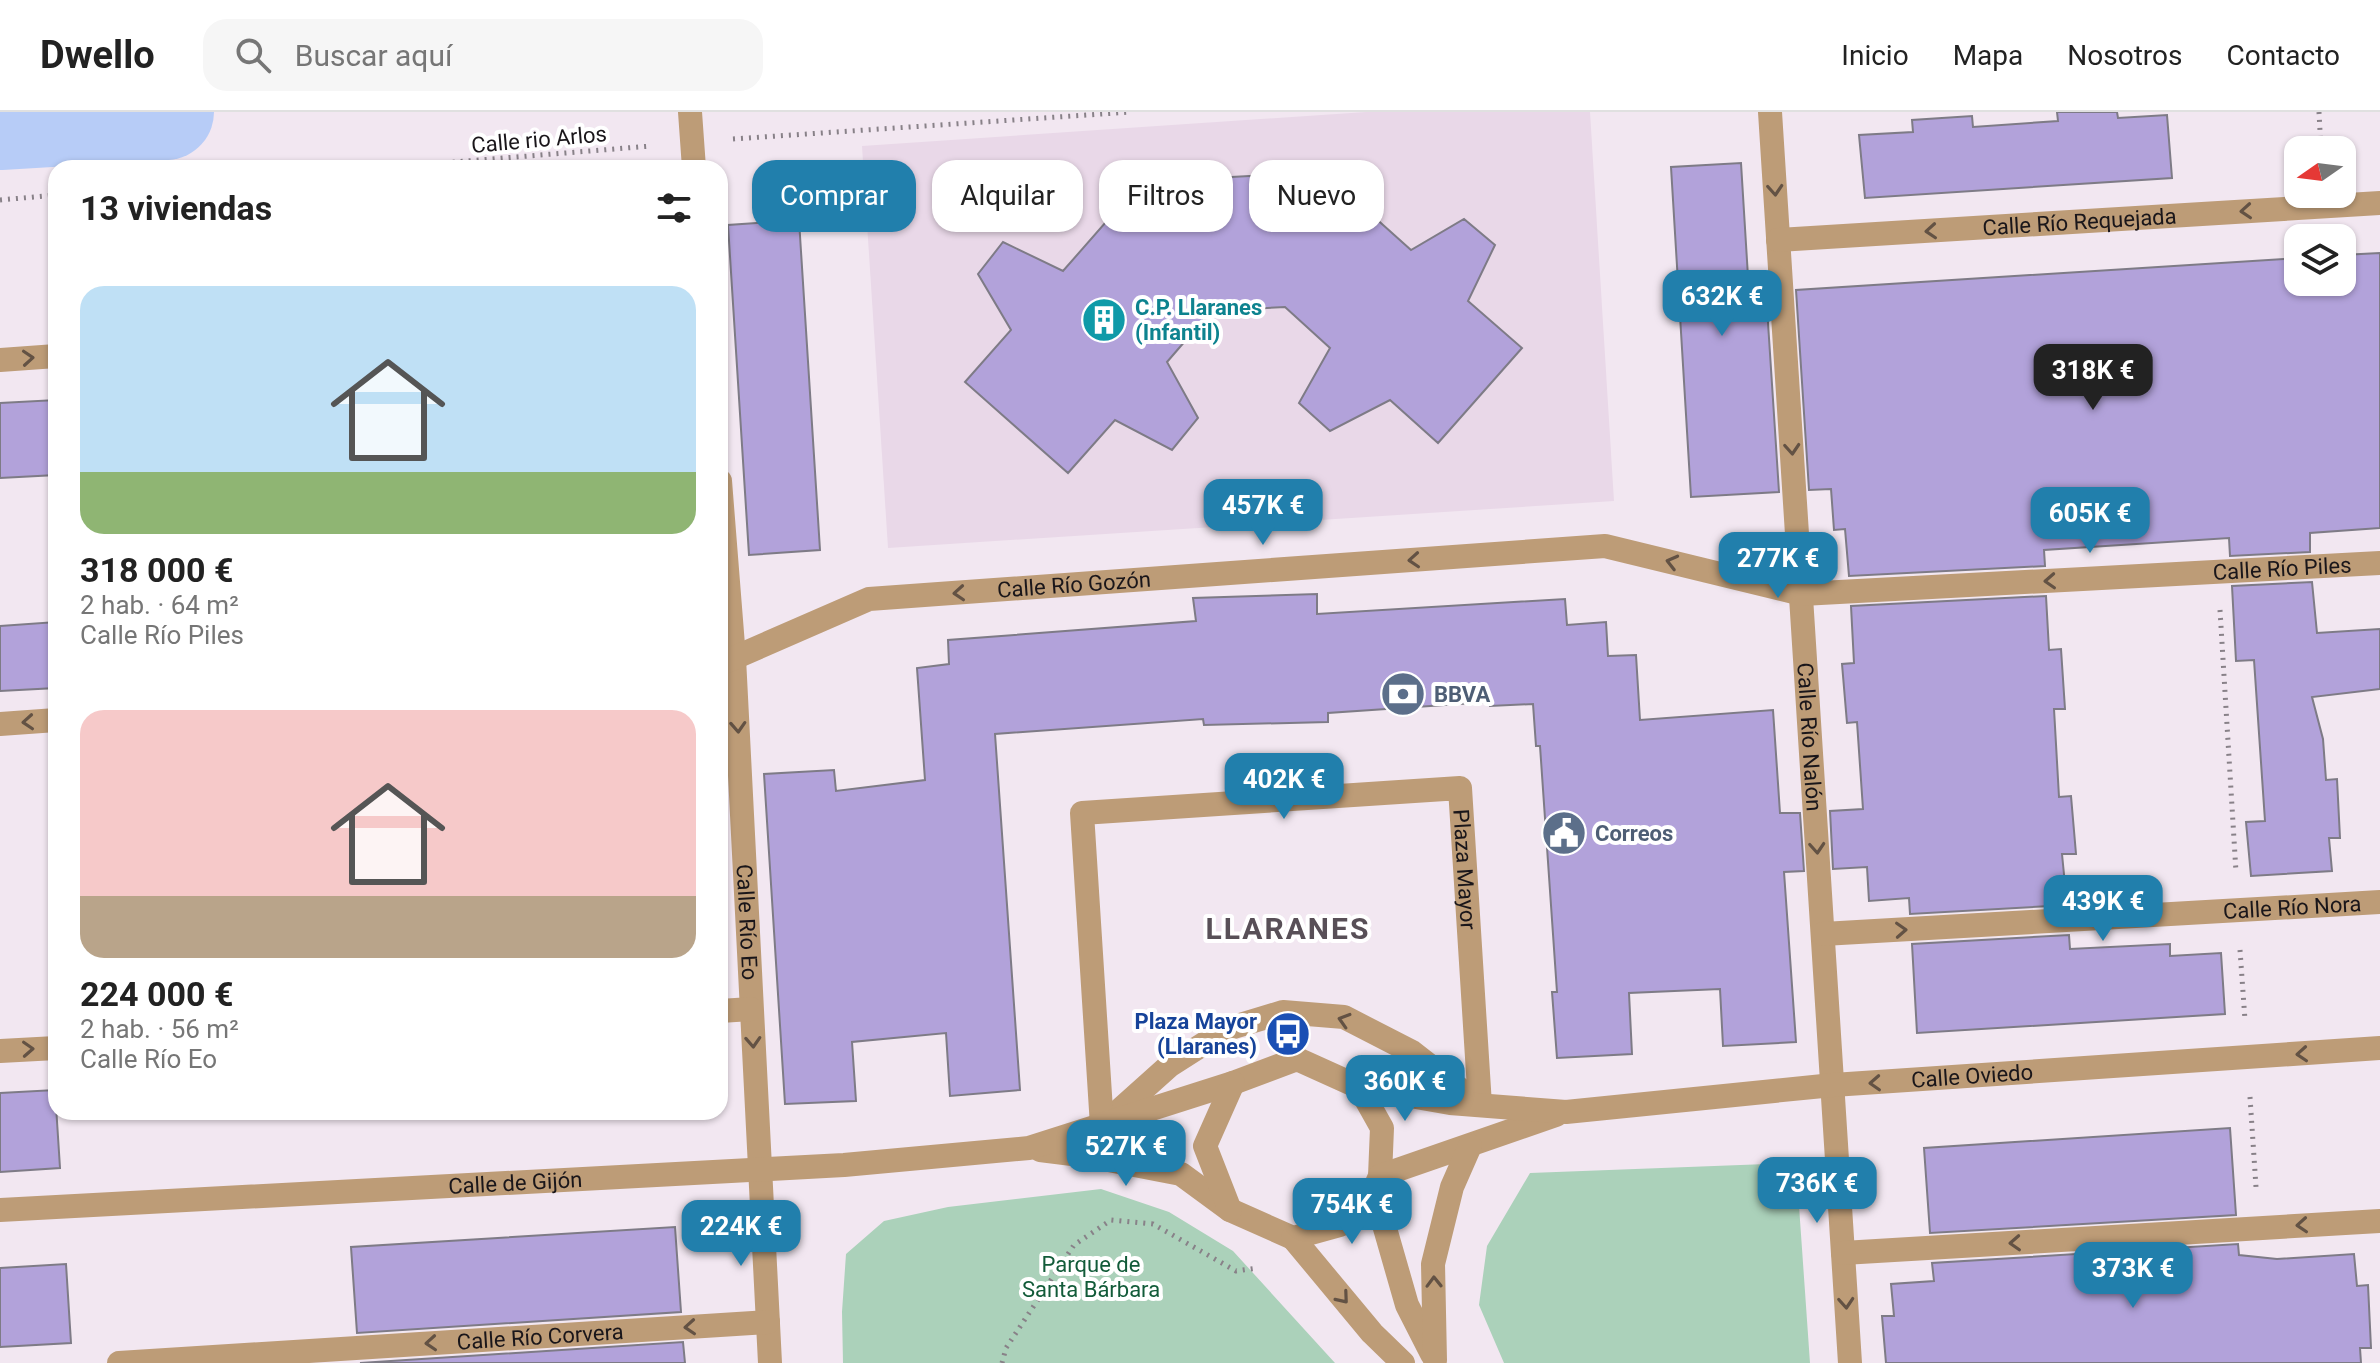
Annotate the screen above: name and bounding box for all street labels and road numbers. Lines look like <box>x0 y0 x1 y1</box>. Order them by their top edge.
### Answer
street label: Calle rio Arlos <box>470 121 608 158</box>
street label: Calle Río Requejada <box>1982 204 2177 240</box>
street label: Calle Río Piles <box>2212 553 2352 585</box>
street label: Calle Río Gozón <box>996 567 1152 603</box>
street label: Calle Río Nalón <box>1792 662 1827 812</box>
street label: Plaza Mayor <box>1448 808 1481 931</box>
street label: Calle Río Eo <box>732 864 762 981</box>
street label: Calle Río Nora <box>2222 891 2362 924</box>
street label: Calle Oviedo <box>1910 1060 2034 1093</box>
street label: Calle de Gijón <box>448 1167 583 1199</box>
street label: Calle Río Corvera <box>456 1319 624 1355</box>

